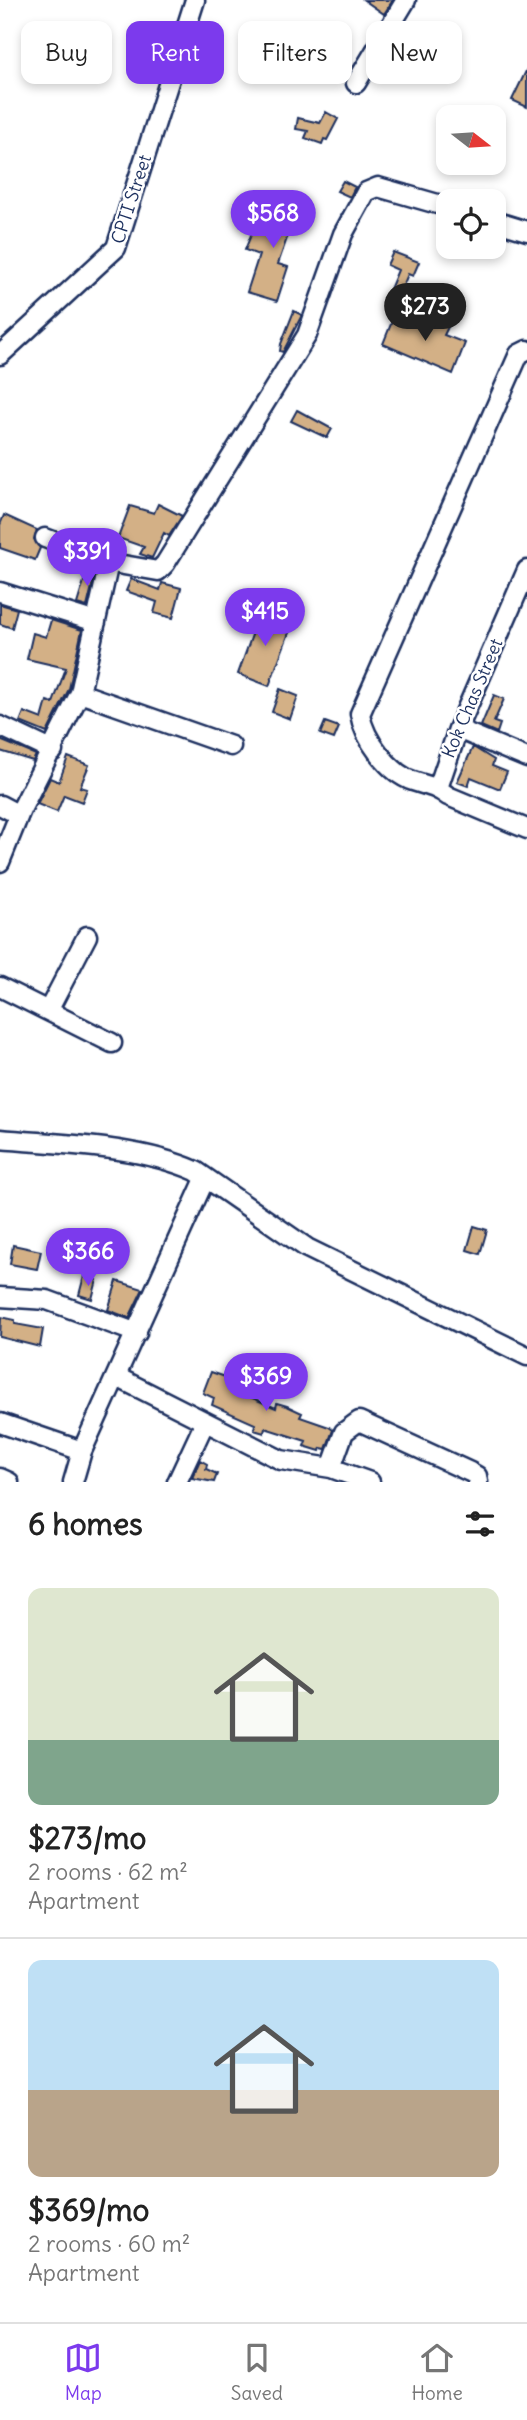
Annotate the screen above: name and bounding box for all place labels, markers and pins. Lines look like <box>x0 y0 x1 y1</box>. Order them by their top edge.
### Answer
pin: $568 <box>232 190 314 250</box>
pin: $273 <box>384 284 466 343</box>
pin: $391 <box>46 528 128 588</box>
pin: $415 <box>224 588 306 648</box>
pin: $366 <box>47 1228 129 1288</box>
pin: $369 <box>225 1354 307 1413</box>

